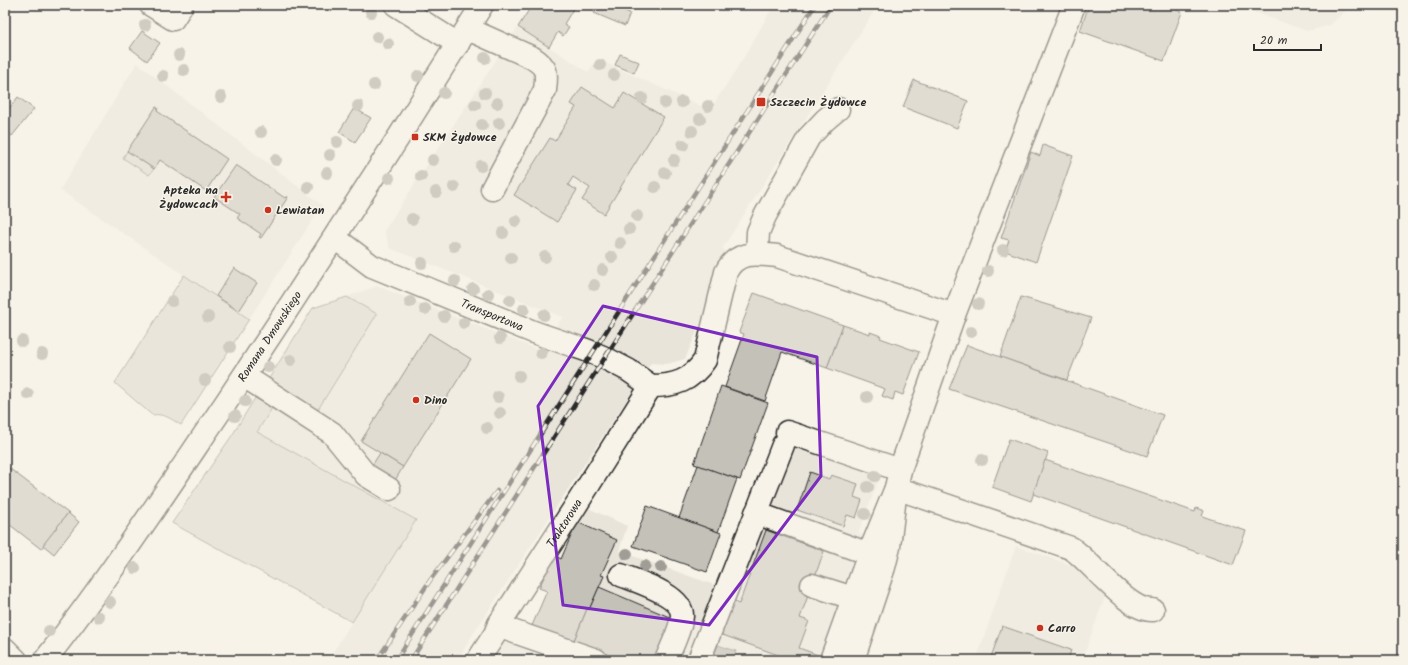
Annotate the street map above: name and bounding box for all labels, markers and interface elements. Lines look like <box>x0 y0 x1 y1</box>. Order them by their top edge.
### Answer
scale bar <box>1254 26 1321 52</box>
text: 20 m <box>1260 31 1288 50</box>
place label: Szczecin Żydowce <box>770 93 866 112</box>
marker: Szczecin Żydowce <box>755 96 767 108</box>
place label: SKM Żydowce <box>423 128 497 147</box>
marker: SKM Żydowce <box>410 132 420 142</box>
place label: Apteka na Żydowcach <box>159 181 218 214</box>
marker: Apteka na Żydowcach <box>221 192 231 202</box>
place label: Lewiatan <box>276 201 325 220</box>
marker: Lewiatan <box>263 205 273 215</box>
street label: Romana Dmowskiego <box>233 287 307 386</box>
street label: Transportowa <box>457 294 527 337</box>
place label: Dino <box>424 391 448 410</box>
marker: Dino <box>411 395 421 405</box>
street label: Traktorowa <box>542 495 588 552</box>
place label: Carro <box>1048 619 1076 638</box>
marker: Carro <box>1035 623 1045 633</box>

